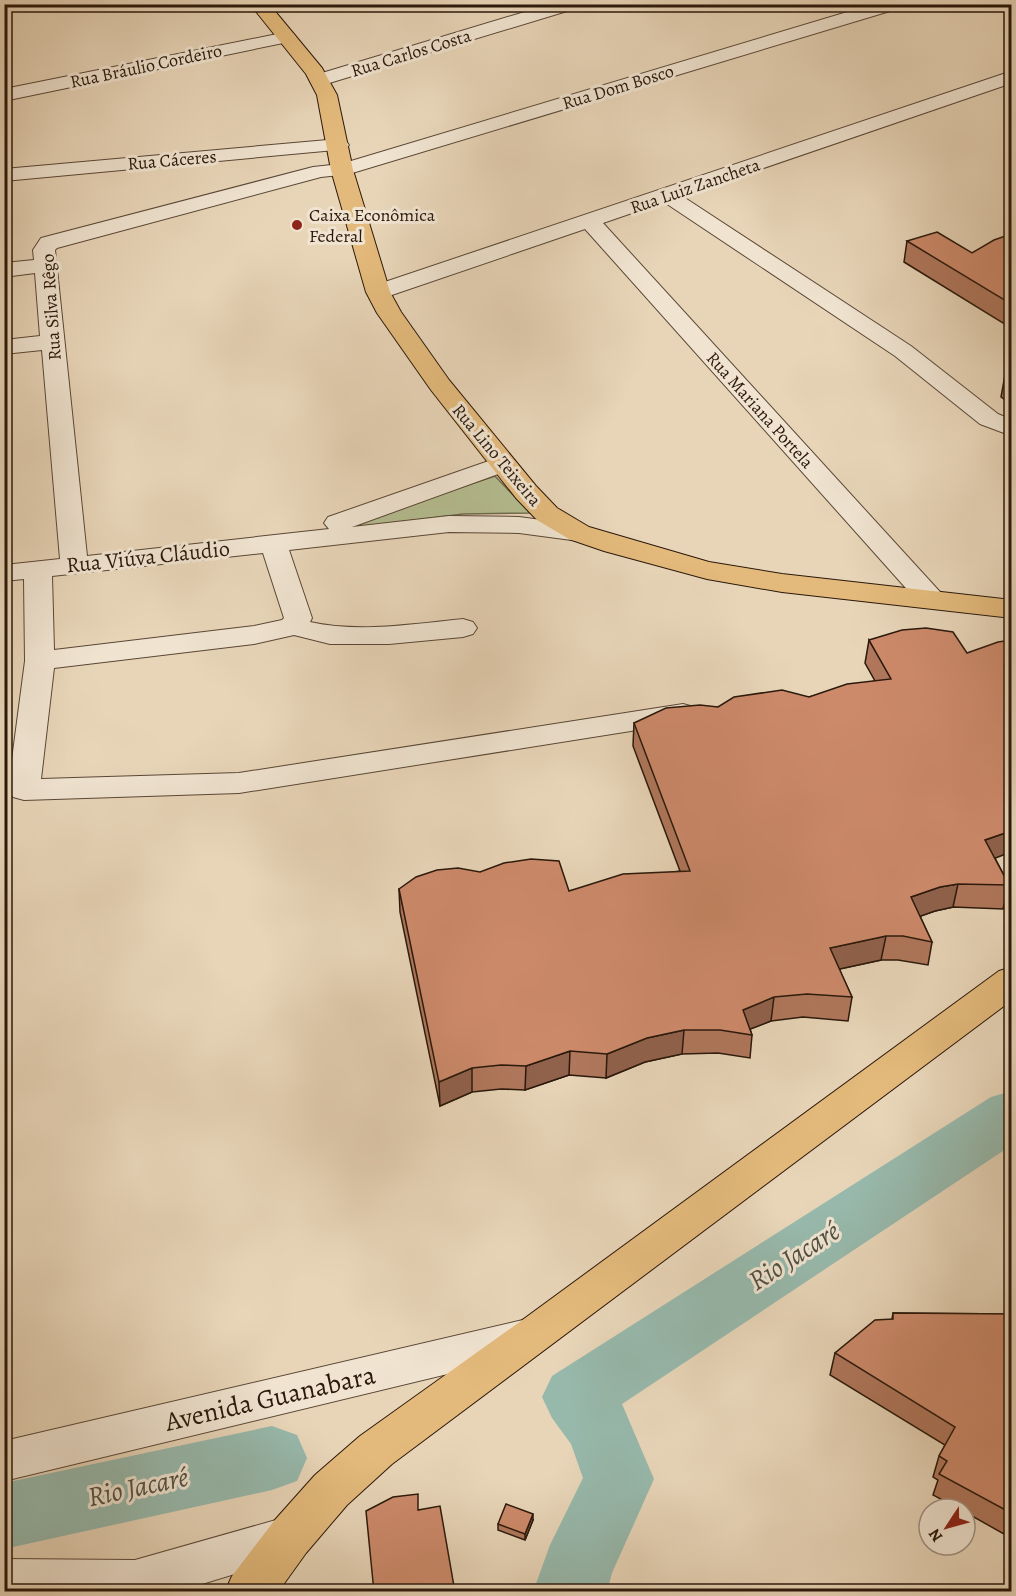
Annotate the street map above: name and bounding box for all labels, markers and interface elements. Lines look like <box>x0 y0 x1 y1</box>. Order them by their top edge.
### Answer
street label: Rua Carlos Costa <box>348 23 475 83</box>
street label: Rua Bráulio Cordeiro <box>68 38 224 94</box>
street label: Rua Dom Bosco <box>559 59 677 115</box>
street label: Rua Cáceres <box>126 144 218 176</box>
street label: Rua Luiz Zancheta <box>627 152 764 219</box>
place label: Caixa Econômica Federal <box>309 203 436 248</box>
marker: Caixa Econômica Federal <box>290 218 304 232</box>
street label: Rua Silva Rêgo <box>35 253 67 361</box>
street label: Rua Mariana Portela <box>701 346 819 474</box>
street label: Rua Lino Teixeira <box>447 399 547 512</box>
street label: Rua Viúva Cláudio <box>65 533 231 581</box>
water label: Rio Jacaré <box>741 1212 847 1300</box>
street label: Avenida Guanabara <box>160 1356 379 1440</box>
water label: Rio Jacaré <box>84 1458 192 1516</box>
north arrow <box>917 1497 977 1557</box>
text: N <box>923 1524 948 1546</box>

